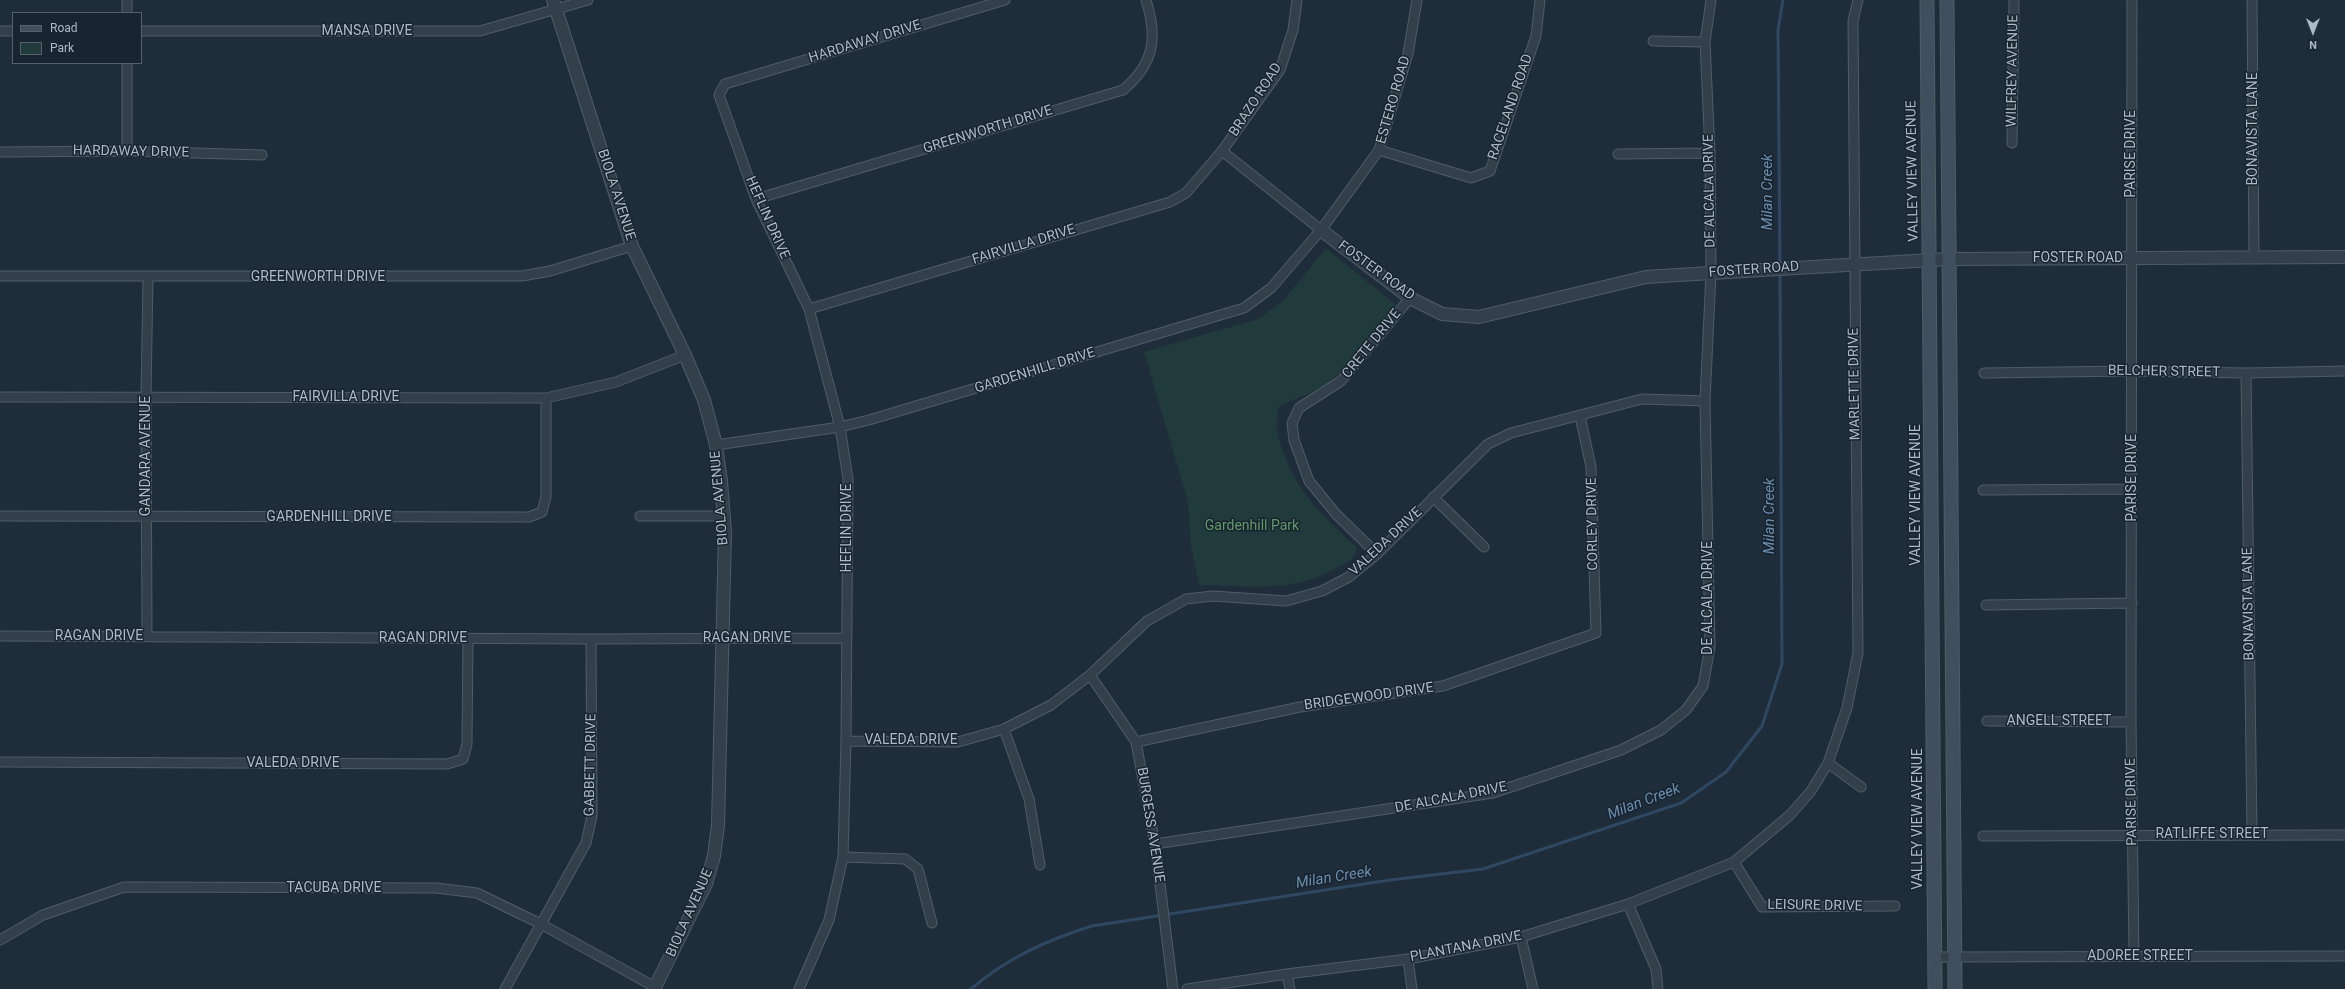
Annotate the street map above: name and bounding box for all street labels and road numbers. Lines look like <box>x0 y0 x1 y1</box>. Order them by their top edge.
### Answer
street label: WILFREY AVENUE <box>2004 15 2022 127</box>
street label: HARDAWAY DRIVE <box>807 17 923 67</box>
street label: MANSA DRIVE <box>322 23 412 39</box>
street label: RACELAND ROAD <box>1485 52 1537 162</box>
street label: ESTERO ROAD <box>1373 54 1415 146</box>
street label: BRAZO ROAD <box>1226 60 1286 140</box>
street label: BONAVISTA LANE <box>2245 72 2261 186</box>
street label: VALLEY VIEW AVENUE <box>1903 100 1923 242</box>
street label: GREENWORTH DRIVE <box>921 102 1055 158</box>
street label: PARISE DRIVE <box>2123 110 2139 198</box>
street label: DE ALCALA DRIVE <box>1701 134 1719 248</box>
street label: HARDAWAY DRIVE <box>73 143 189 161</box>
street label: BIOLA AVENUE <box>593 147 639 243</box>
street label: HEFLIN DRIVE <box>741 174 793 262</box>
street label: FAIRVILLA DRIVE <box>970 221 1078 269</box>
street label: FOSTER ROAD <box>1334 238 1418 304</box>
street label: FOSTER ROAD <box>2033 250 2123 266</box>
street label: FOSTER ROAD <box>1708 258 1800 282</box>
street label: GREENWORTH DRIVE <box>251 269 385 285</box>
street label: CRETE DRIVE <box>1339 306 1405 382</box>
street label: MARLETTE DRIVE <box>1846 328 1864 440</box>
street label: GARDENHILL DRIVE <box>973 345 1097 397</box>
street label: BELCHER STREET <box>2108 363 2220 381</box>
street label: FAIRVILLA DRIVE <box>292 389 400 405</box>
street label: GANDARA AVENUE <box>138 396 154 516</box>
street label: VALLEY VIEW AVENUE <box>1908 424 1924 566</box>
street label: PARISE DRIVE <box>2124 434 2140 522</box>
street label: BIOLA AVENUE <box>707 450 733 546</box>
street label: CORLEY DRIVE <box>1584 477 1602 571</box>
street label: HEFLIN DRIVE <box>839 484 855 572</box>
street label: VALEDA DRIVE <box>1346 504 1426 580</box>
street label: GARDENHILL DRIVE <box>266 509 392 525</box>
street label: DE ALCALA DRIVE <box>1700 541 1716 655</box>
street label: BONAVISTA LANE <box>2240 547 2258 661</box>
street label: RAGAN DRIVE <box>55 628 143 644</box>
street label: RAGAN DRIVE <box>379 630 467 646</box>
street label: RAGAN DRIVE <box>703 630 791 646</box>
street label: BRIDGEWOOD DRIVE <box>1303 680 1435 714</box>
street label: GABBETT DRIVE <box>582 713 600 817</box>
street label: ANGELL STREET <box>2007 713 2111 729</box>
street label: VALEDA DRIVE <box>864 732 958 748</box>
street label: VALLEY VIEW AVENUE <box>1910 748 1926 890</box>
street label: VALEDA DRIVE <box>246 755 340 771</box>
street label: PARISE DRIVE <box>2123 758 2141 846</box>
street label: BURGESS AVENUE <box>1133 766 1167 884</box>
street label: DE ALCALA DRIVE <box>1394 779 1508 817</box>
street label: RATLIFFE STREET <box>2155 826 2269 842</box>
street label: BIOLA AVENUE <box>663 866 717 960</box>
street label: TACUBA DRIVE <box>287 880 381 896</box>
street label: LEISURE DRIVE <box>1767 897 1863 915</box>
street label: PLANTANA DRIVE <box>1409 928 1523 966</box>
street label: ADOREE STREET <box>2087 948 2193 964</box>

